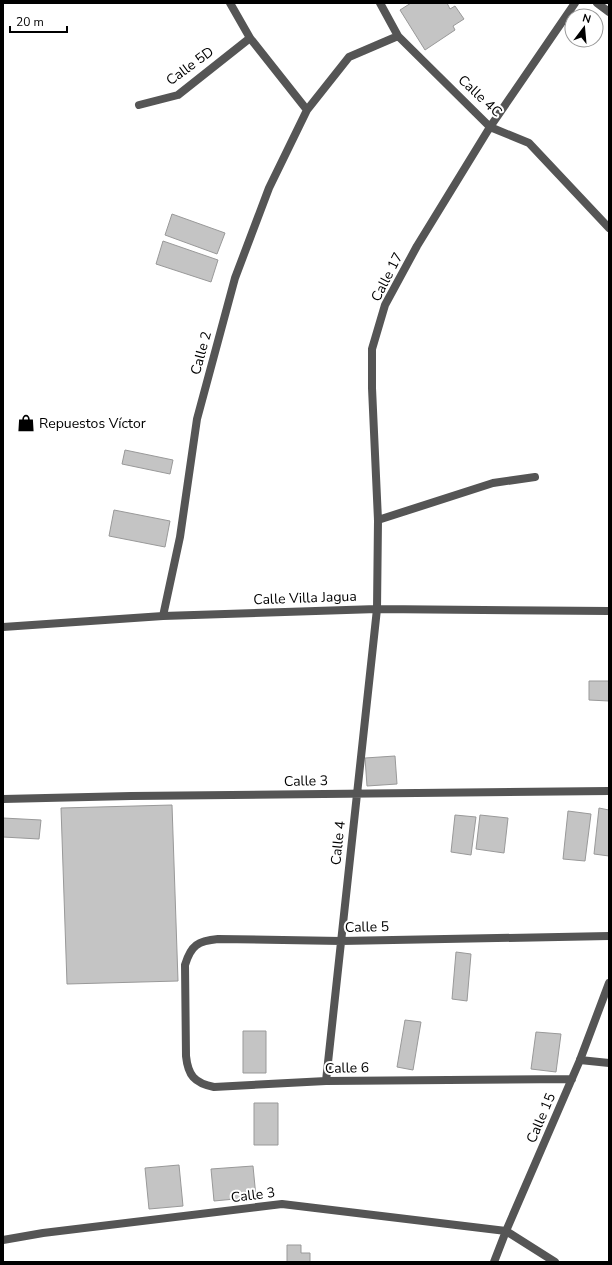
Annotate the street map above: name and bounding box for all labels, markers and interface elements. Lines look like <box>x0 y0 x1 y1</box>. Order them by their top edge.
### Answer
scale bar <box>10 8 67 34</box>
north arrow <box>564 8 604 48</box>
text: N <box>581 11 593 27</box>
text: 20 m <box>16 14 44 30</box>
street label: Calle 5D <box>162 42 218 90</box>
street label: Calle 4C <box>454 71 506 121</box>
street label: Calle 17 <box>367 249 407 305</box>
street label: Calle 2 <box>186 329 216 377</box>
shop icon: Repuestos Víctor <box>16 413 36 433</box>
place label: Repuestos Víctor <box>39 414 146 433</box>
street label: Calle Villa Jagua <box>253 587 357 609</box>
street label: Calle 3 <box>284 771 328 791</box>
street label: Calle 4 <box>326 820 350 866</box>
street label: Calle 5 <box>345 917 389 937</box>
street label: Calle 6 <box>325 1058 369 1078</box>
street label: Calle 15 <box>522 1090 560 1146</box>
street label: Calle 3 <box>230 1183 276 1207</box>

